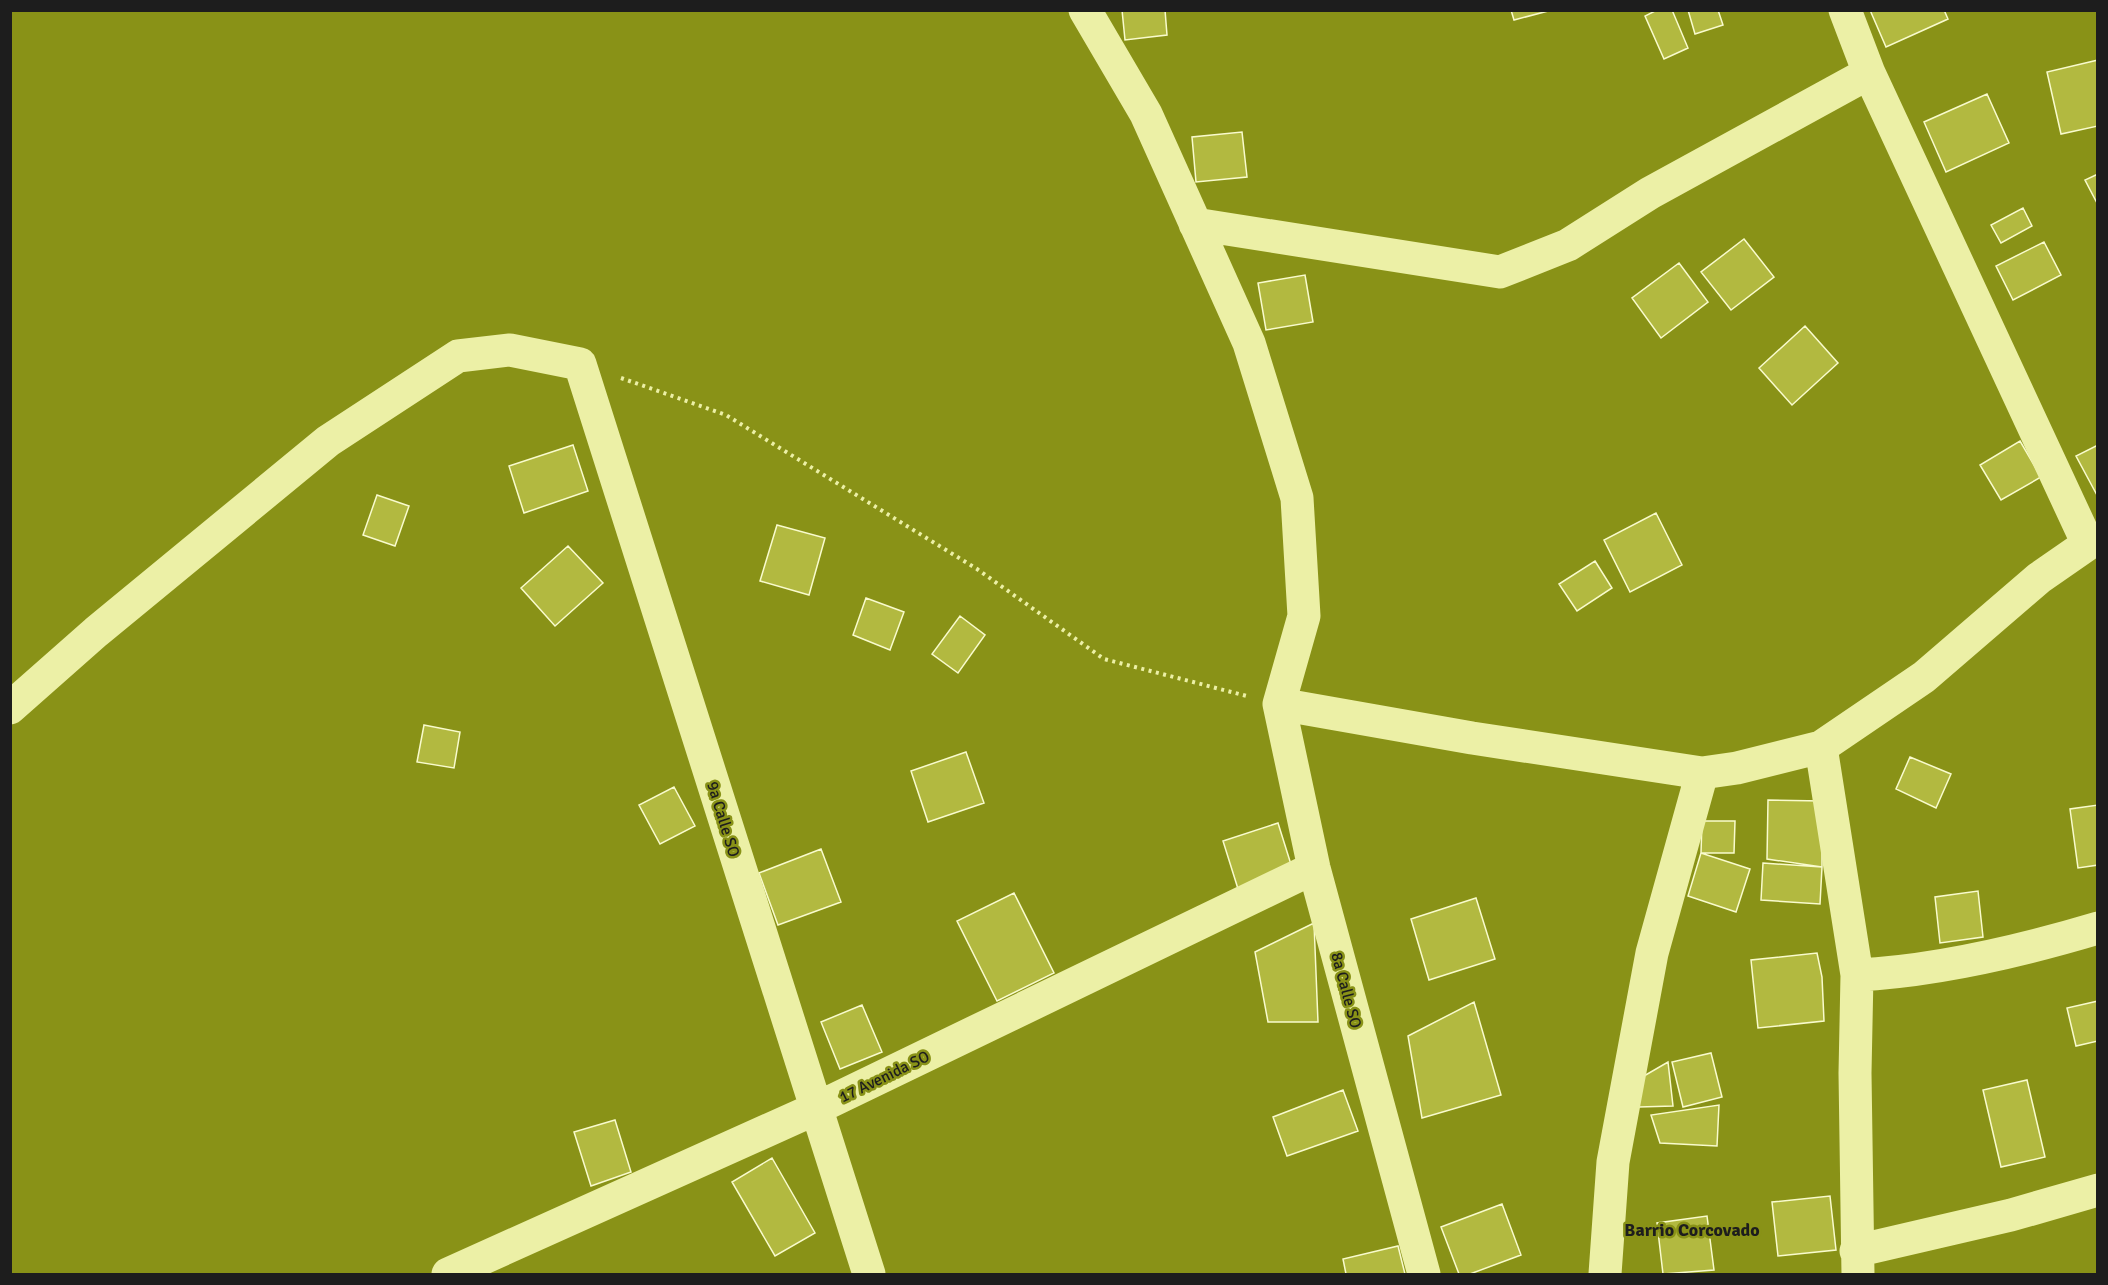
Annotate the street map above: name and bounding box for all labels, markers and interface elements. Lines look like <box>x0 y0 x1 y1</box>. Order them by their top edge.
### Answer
street label: 9a Calle SO <box>702 779 744 859</box>
street label: 8a Calle SO <box>1326 950 1366 1030</box>
street label: 17 Avenida SO <box>836 1046 933 1107</box>
district label: Barrio Corcovado <box>1624 1219 1760 1241</box>

